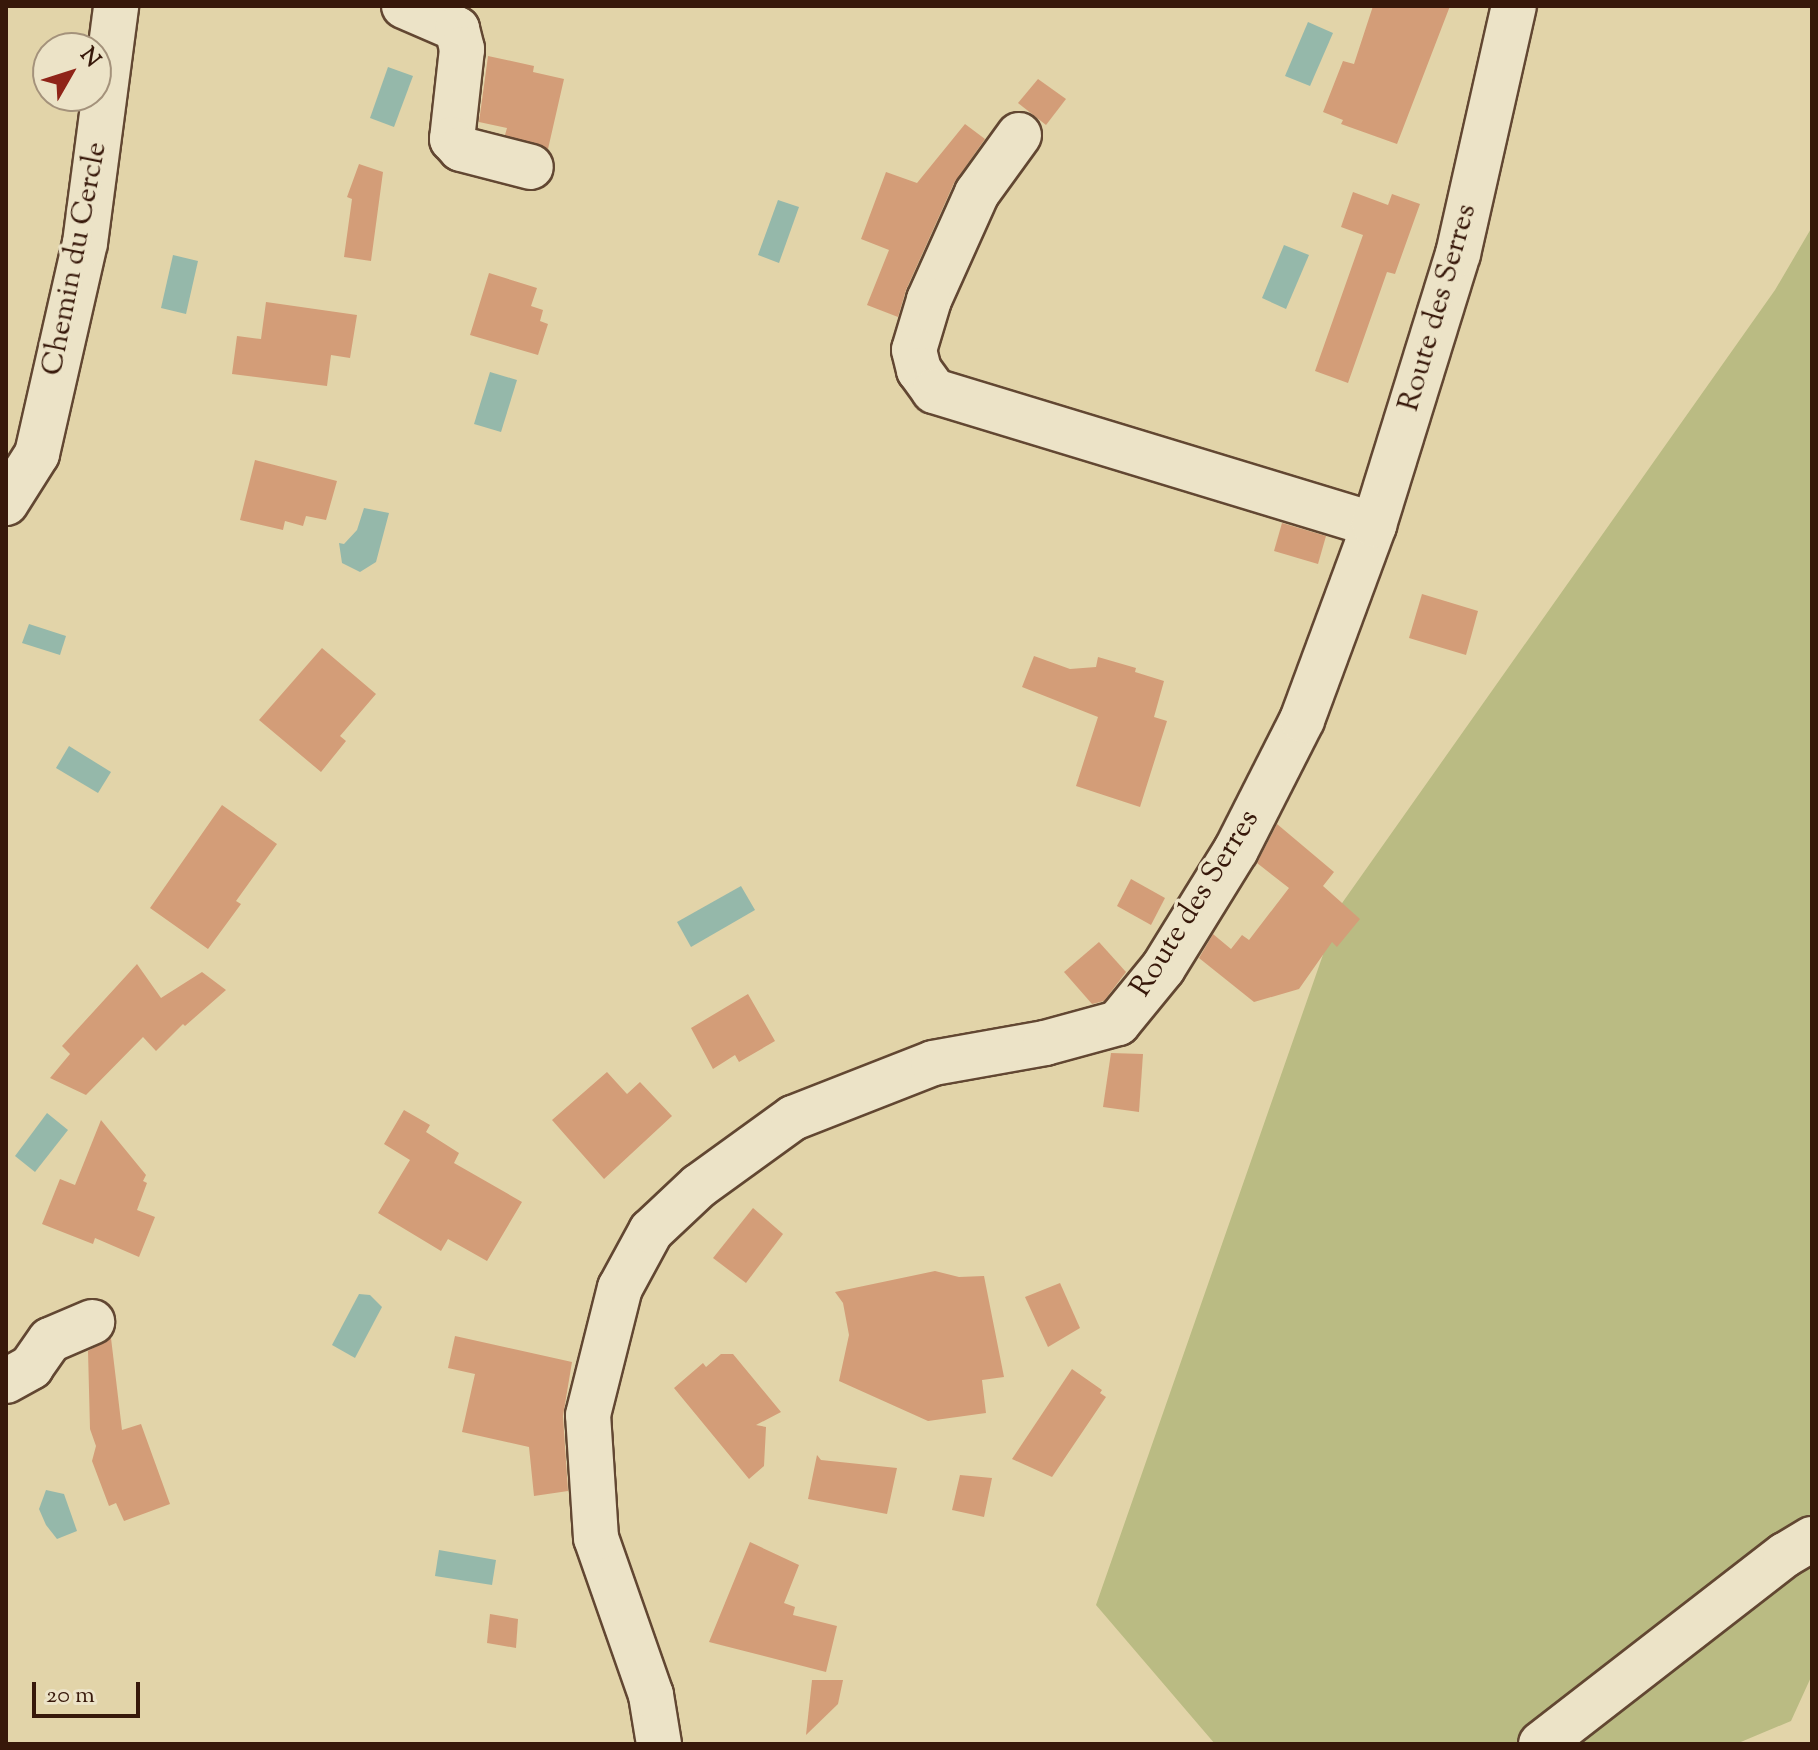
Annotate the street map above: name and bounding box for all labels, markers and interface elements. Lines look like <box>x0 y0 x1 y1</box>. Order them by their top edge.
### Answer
north arrow <box>32 32 112 112</box>
text: N <box>71 41 107 75</box>
street label: Chemin du Cercle <box>36 139 116 379</box>
street label: Route des Serres <box>1392 200 1486 416</box>
street label: Route des Serres <box>1124 804 1268 1004</box>
scale bar <box>36 1666 144 1716</box>
text: 20 m <box>46 1679 95 1713</box>

